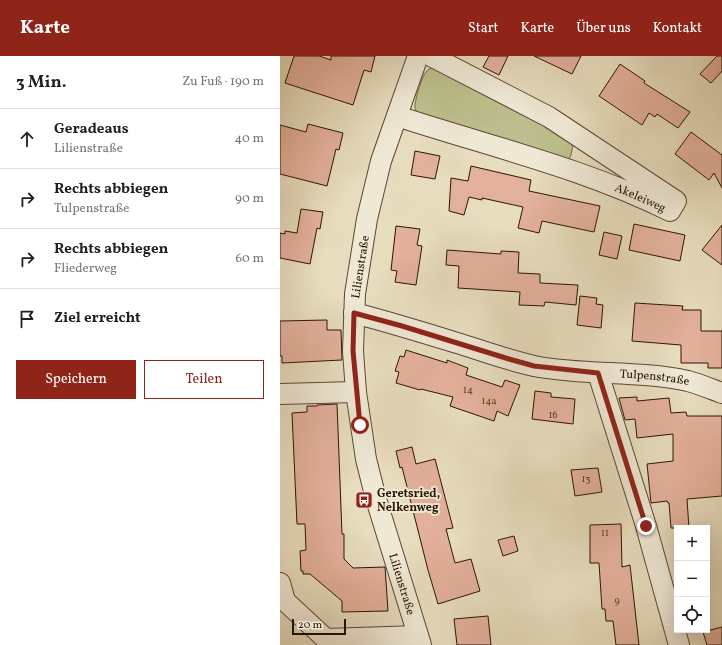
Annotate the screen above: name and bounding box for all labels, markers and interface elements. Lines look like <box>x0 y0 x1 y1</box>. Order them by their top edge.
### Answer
text: Karte <box>20 15 70 41</box>
text: Start <box>468 19 498 38</box>
text: Karte <box>520 19 554 38</box>
text: Über uns <box>576 19 631 38</box>
text: Kontakt <box>653 19 702 38</box>
text: 3 Min. <box>16 71 67 94</box>
text: Zu Fuß · 190 m <box>182 73 264 91</box>
text: Geradeaus <box>54 119 129 140</box>
icon: ahead <box>16 128 38 150</box>
text: 40 m <box>235 130 264 148</box>
text: Lilienstraße <box>54 140 123 158</box>
text: Rechts abbiegen <box>54 179 169 200</box>
street label: Akeleiweg <box>612 180 668 217</box>
icon: right <box>16 188 38 210</box>
text: 90 m <box>235 190 264 208</box>
text: Tulpenstraße <box>54 200 130 218</box>
street label: Lilienstraße <box>348 234 374 300</box>
text: Rechts abbiegen <box>54 239 169 260</box>
icon: right <box>16 248 38 270</box>
text: 60 m <box>236 250 264 268</box>
text: Fliederweg <box>54 260 117 278</box>
icon: arrive <box>16 308 38 330</box>
text: Ziel erreicht <box>54 308 141 329</box>
button: Speichern <box>16 360 136 399</box>
button: Teilen <box>144 360 264 399</box>
street label: Tulpenstraße <box>620 367 691 390</box>
house number: 14 <box>463 383 473 397</box>
house number: 14a <box>482 394 496 408</box>
house number: 16 <box>549 408 557 422</box>
route start <box>351 416 369 434</box>
house number: 13 <box>581 472 591 486</box>
place label: Geretsried, Nelkenweg <box>377 486 440 516</box>
bus stop icon: Geretsried, Nelkenweg <box>354 490 374 510</box>
route end <box>637 517 655 535</box>
map controls <box>674 525 710 633</box>
button: + <box>674 525 710 561</box>
house number: 11 <box>601 526 609 540</box>
street label: Lilienstraße <box>384 551 418 617</box>
button: − <box>674 561 710 597</box>
house number: 9 <box>614 594 620 608</box>
button: locate <box>674 597 710 633</box>
scale bar <box>292 617 346 636</box>
text: 20 m <box>298 618 322 633</box>

